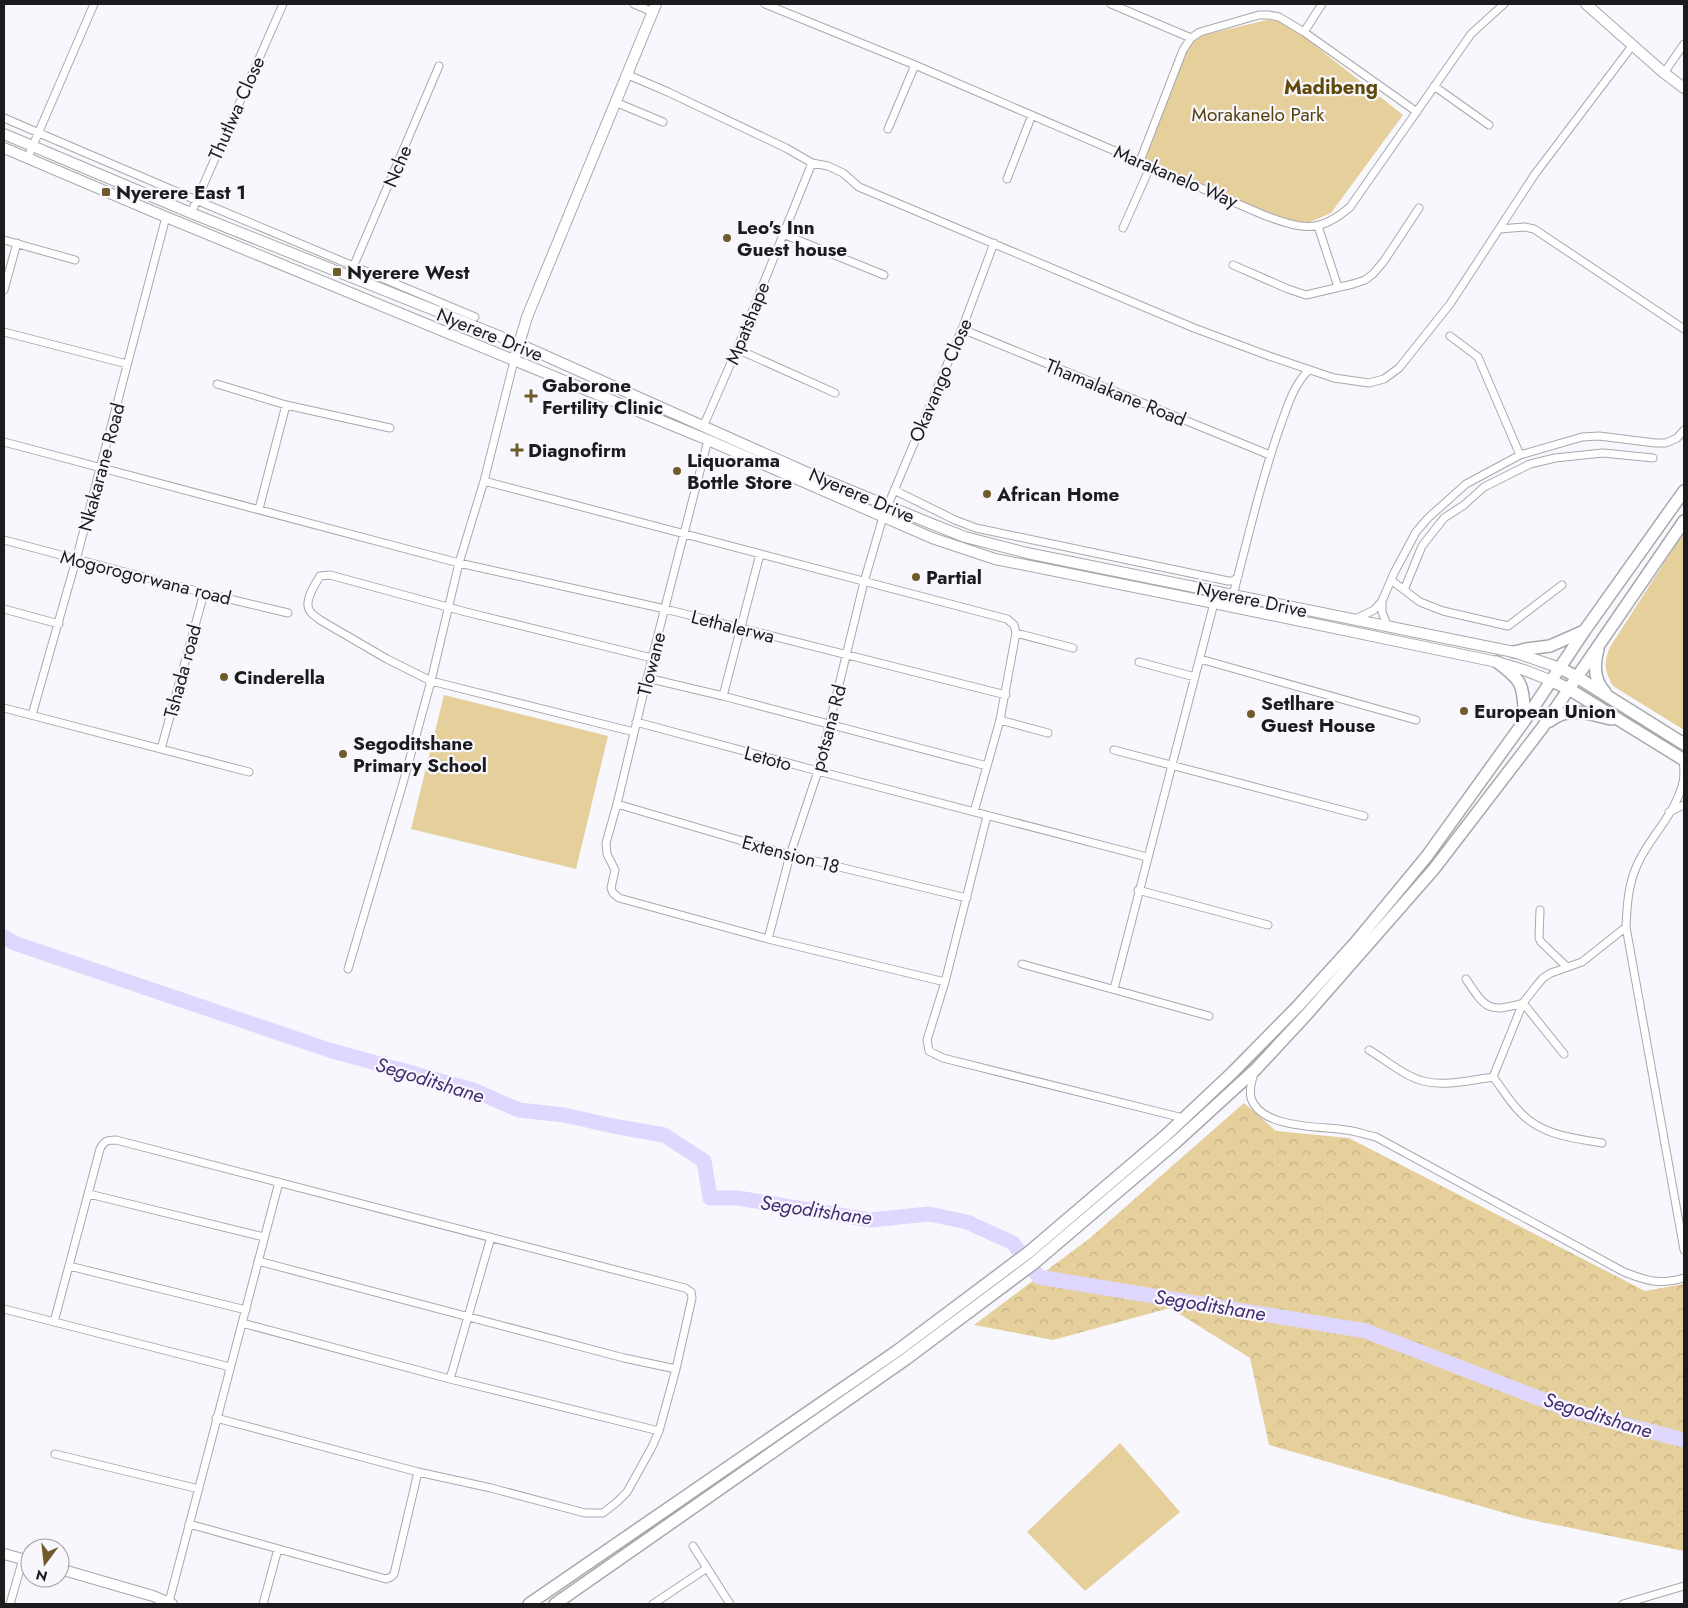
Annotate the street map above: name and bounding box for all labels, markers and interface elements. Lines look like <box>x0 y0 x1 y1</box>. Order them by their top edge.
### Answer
street label: Thutlwa Close <box>202 52 271 164</box>
district label: Madibeng <box>1284 73 1378 102</box>
park label: Morakanelo Park <box>1192 101 1325 128</box>
street label: Marakanelo Way <box>1110 138 1243 215</box>
street label: Nche <box>377 141 418 192</box>
place label: Nyerere East 1 <box>116 179 246 206</box>
marker: Nyerere East 1 <box>100 186 112 198</box>
place label: Leo's Inn Guest house <box>737 214 847 263</box>
marker: Leo's Inn Guest house <box>721 232 733 244</box>
place label: Nyerere West <box>347 259 469 286</box>
marker: Nyerere West <box>331 266 343 278</box>
street label: Mpatshape <box>719 277 776 369</box>
street label: Nyerere Drive <box>433 301 547 368</box>
street label: Okavango Close <box>902 314 979 446</box>
street label: Thamalakane Road <box>1042 352 1190 433</box>
place label: Gaborone Fertility Clinic <box>542 372 663 421</box>
marker: Gaborone Fertility Clinic <box>524 389 538 403</box>
street label: Nkakarane Road <box>71 400 132 534</box>
place label: Diagnofirm <box>528 437 626 464</box>
marker: Diagnofirm <box>510 443 524 457</box>
place label: Liquorama Bottle Store <box>687 447 792 496</box>
street label: Nyerere Drive <box>805 461 919 530</box>
marker: Liquorama Bottle Store <box>671 465 683 477</box>
place label: African Home <box>996 481 1120 508</box>
marker: African Home <box>981 488 993 500</box>
street label: Mogorogorwana road <box>58 543 234 612</box>
place label: Partial <box>926 564 982 591</box>
marker: Partial <box>910 571 922 583</box>
street label: Nyerere Drive <box>1194 575 1310 624</box>
street label: Lethalerwa <box>688 603 778 650</box>
street label: Tshada road <box>157 621 208 721</box>
street label: Tlowane <box>631 629 673 699</box>
place label: Cinderella <box>234 664 325 691</box>
marker: Cinderella <box>218 671 230 683</box>
street label: potsana Rd <box>804 682 853 775</box>
place label: Setlhare Guest House <box>1261 690 1375 739</box>
place label: European Union <box>1474 698 1616 725</box>
marker: European Union <box>1458 705 1470 717</box>
marker: Setlhare Guest House <box>1245 708 1257 720</box>
place label: Segoditshane Primary School <box>353 730 487 779</box>
street label: Letoto <box>741 739 795 778</box>
marker: Segoditshane Primary School <box>337 748 349 760</box>
street label: Extension 18 <box>739 828 843 881</box>
water label: Segoditshane <box>372 1050 488 1111</box>
water label: Segoditshane <box>758 1188 874 1233</box>
water label: Segoditshane <box>1152 1282 1268 1329</box>
water label: Segoditshane <box>1540 1385 1656 1446</box>
north arrow <box>20 1538 70 1588</box>
text: N <box>34 1564 50 1587</box>

